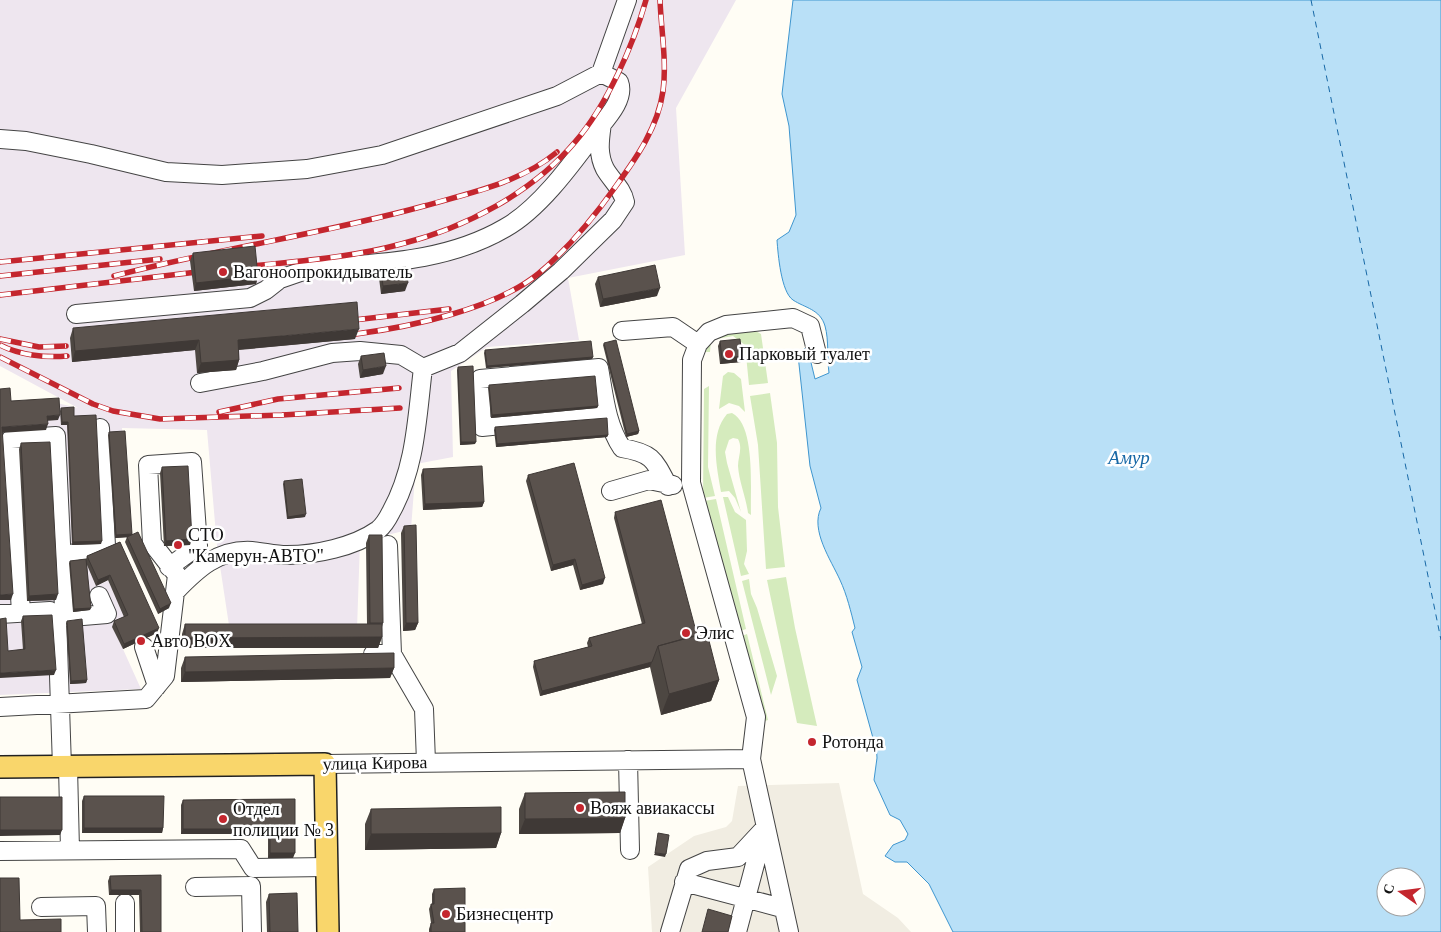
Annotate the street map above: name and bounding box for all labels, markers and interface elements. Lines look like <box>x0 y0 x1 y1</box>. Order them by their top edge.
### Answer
place label: Вагоноопрокидыватель <box>233 262 413 282</box>
marker: Вагоноопрокидыватель <box>217 266 229 278</box>
place label: Парковый туалет <box>739 344 870 364</box>
marker: Парковый туалет <box>723 348 735 360</box>
water label: Амур <box>1106 447 1150 468</box>
place label: СТО "Камерун-АВТО" <box>188 525 324 566</box>
marker: СТО "Камерун-АВТО" <box>172 539 184 551</box>
place label: Элис <box>696 623 734 643</box>
marker: Элис <box>680 627 692 639</box>
place label: Авто BOX <box>151 631 231 651</box>
marker: Авто BOX <box>135 635 147 647</box>
place label: Ротонда <box>822 732 884 752</box>
marker: Ротонда <box>806 736 818 748</box>
street label: улица Кирова <box>322 752 428 774</box>
place label: Вояж авиакассы <box>590 798 715 818</box>
place label: Отдел полиции № 3 <box>233 799 334 840</box>
marker: Вояж авиакассы <box>574 802 586 814</box>
marker: Отдел полиции № 3 <box>217 813 229 825</box>
north arrow <box>1376 867 1426 917</box>
text: С <box>1380 882 1397 896</box>
place label: Бизнесцентр <box>456 904 553 924</box>
marker: Бизнесцентр <box>440 908 452 920</box>

